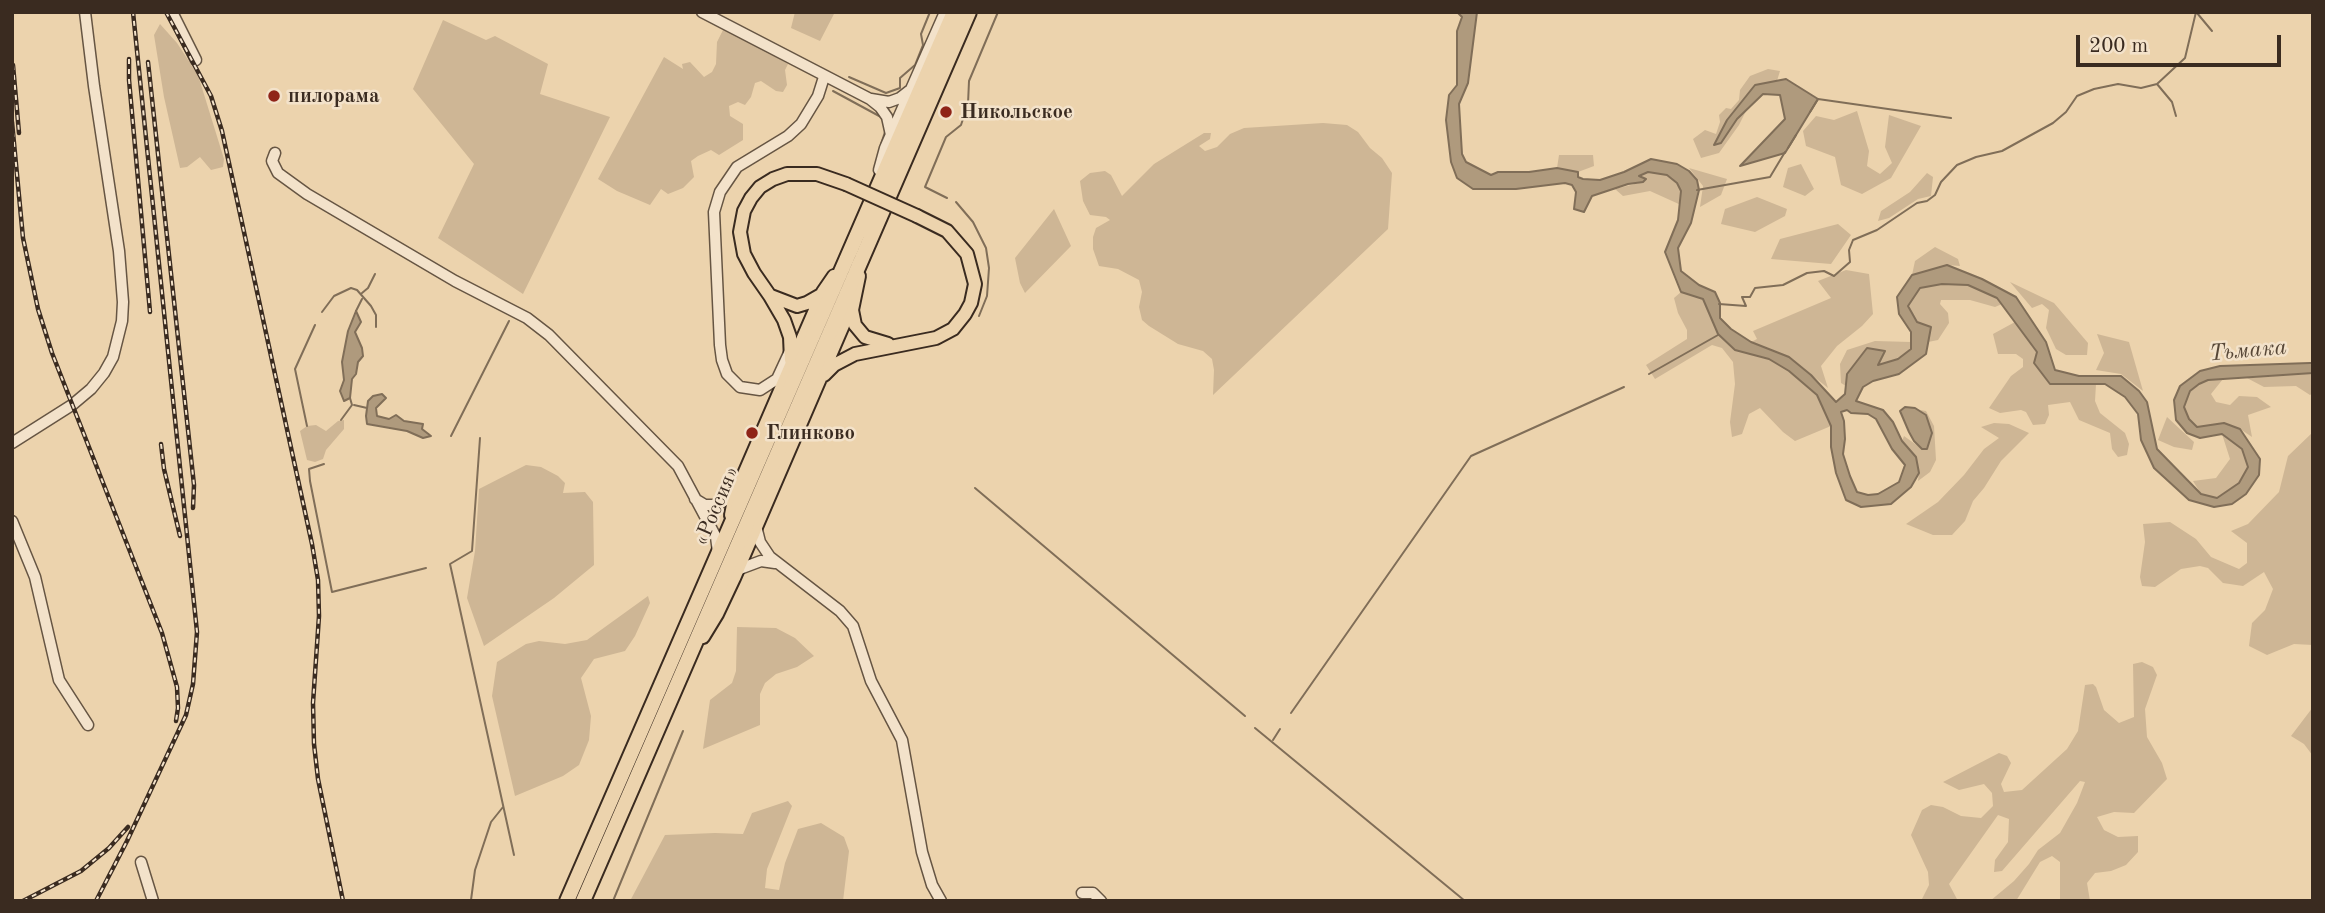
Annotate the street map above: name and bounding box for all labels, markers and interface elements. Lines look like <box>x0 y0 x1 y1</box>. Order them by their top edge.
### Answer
scale bar <box>2080 21 2285 65</box>
text: 200 m <box>2089 36 2148 57</box>
place label: пилорама <box>288 83 380 109</box>
marker: пилорама <box>266 88 282 104</box>
place label: Никольское <box>960 99 1073 125</box>
marker: Никольское <box>938 104 954 120</box>
water label: Тьмака <box>2208 334 2288 368</box>
place label: Глинково <box>766 420 855 446</box>
marker: Глинково <box>744 425 760 441</box>
street label: «Россия» <box>689 462 745 550</box>

